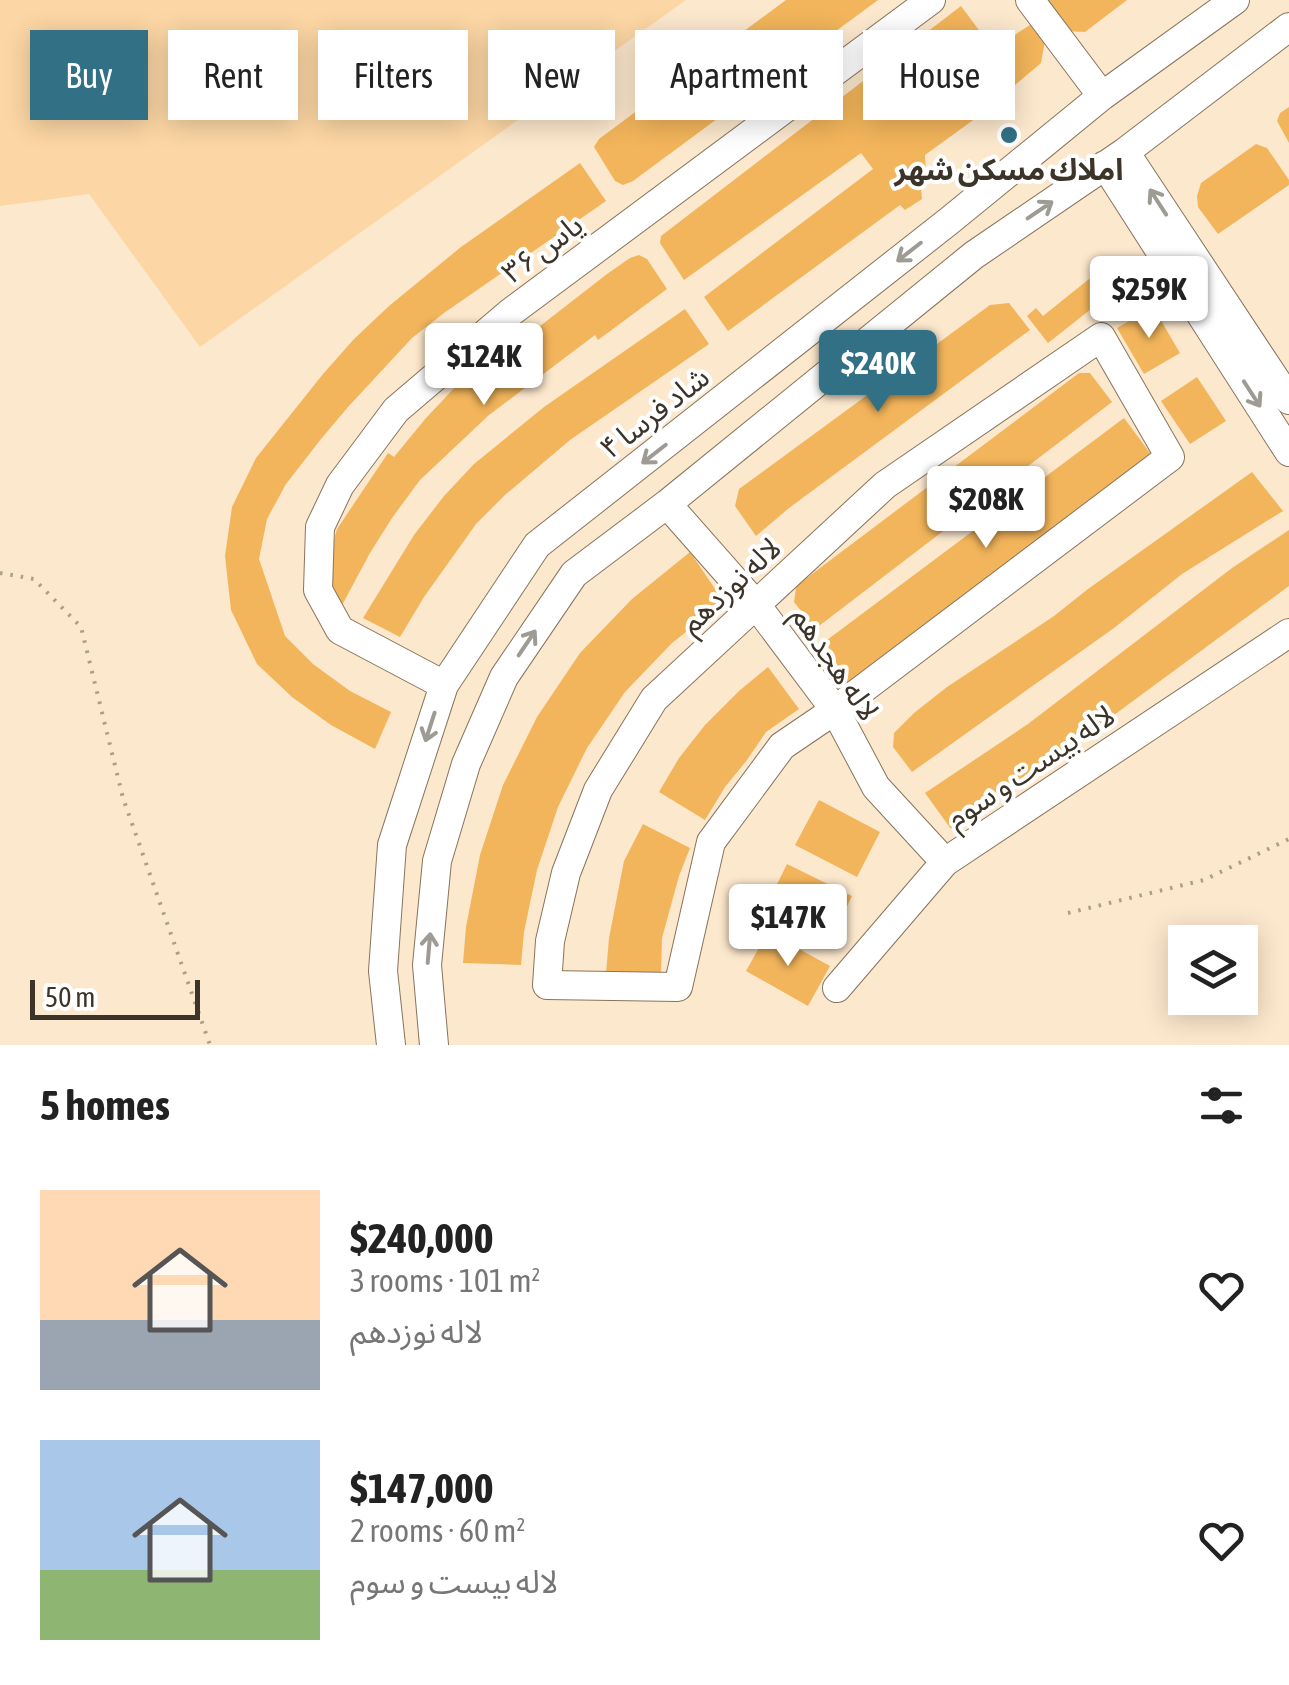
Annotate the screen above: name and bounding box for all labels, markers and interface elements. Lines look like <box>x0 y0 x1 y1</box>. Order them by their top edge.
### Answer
chip: Buy <box>30 30 148 120</box>
chip: Rent <box>168 30 298 120</box>
chip: Filters <box>318 30 468 120</box>
chip: New <box>488 30 615 120</box>
chip: Apartment <box>635 30 843 120</box>
chip: House <box>863 30 1015 120</box>
marker: املاك مسكن شهر <box>998 124 1020 146</box>
place label: املاك مسكن شهر <box>893 152 1123 187</box>
one-way arrow <box>1148 188 1169 217</box>
one-way arrow <box>1026 199 1054 220</box>
street label: یاس ۳۶ <box>495 207 590 290</box>
one-way arrow <box>896 241 922 263</box>
pin: $259K <box>1079 256 1219 341</box>
text: $259K <box>1112 270 1186 307</box>
pin: $124K <box>414 323 554 408</box>
pin: $240K <box>808 330 948 415</box>
text: $124K <box>447 337 521 374</box>
text: $240K <box>841 344 915 381</box>
street label: شاد فرسا ۴ <box>593 359 716 466</box>
one-way arrow <box>1242 380 1263 408</box>
one-way arrow <box>641 443 667 465</box>
pin: $208K <box>916 466 1056 551</box>
text: $208K <box>949 480 1023 517</box>
street label: لاله نوزدهم <box>673 530 792 645</box>
street label: لاله هجدهم <box>780 599 887 730</box>
one-way arrow <box>516 629 537 657</box>
street label: لاله بیست و سوم <box>940 697 1124 840</box>
one-way arrow <box>420 711 438 742</box>
pin: $147K <box>718 884 858 969</box>
text: $147K <box>751 898 825 935</box>
map controls <box>1168 925 1258 1015</box>
button: layers <box>1168 925 1258 1015</box>
one-way arrow <box>419 932 438 965</box>
scale bar <box>30 975 200 1020</box>
text: 50 m <box>45 981 95 1013</box>
icon: filters <box>1194 1078 1249 1133</box>
text: 5 homes <box>40 1081 170 1129</box>
text: $240,000 <box>350 1214 494 1262</box>
icon: home <box>120 1230 240 1350</box>
text: 3 rooms · 101 m² <box>350 1262 540 1299</box>
icon: heart <box>1194 1263 1249 1318</box>
text: لاله نوزدهم <box>350 1313 483 1350</box>
text: $147,000 <box>350 1464 494 1512</box>
icon: home <box>120 1480 240 1600</box>
text: 2 rooms · 60 m² <box>350 1512 525 1549</box>
icon: heart <box>1194 1513 1249 1568</box>
text: لاله بیست و سوم <box>350 1563 558 1600</box>

